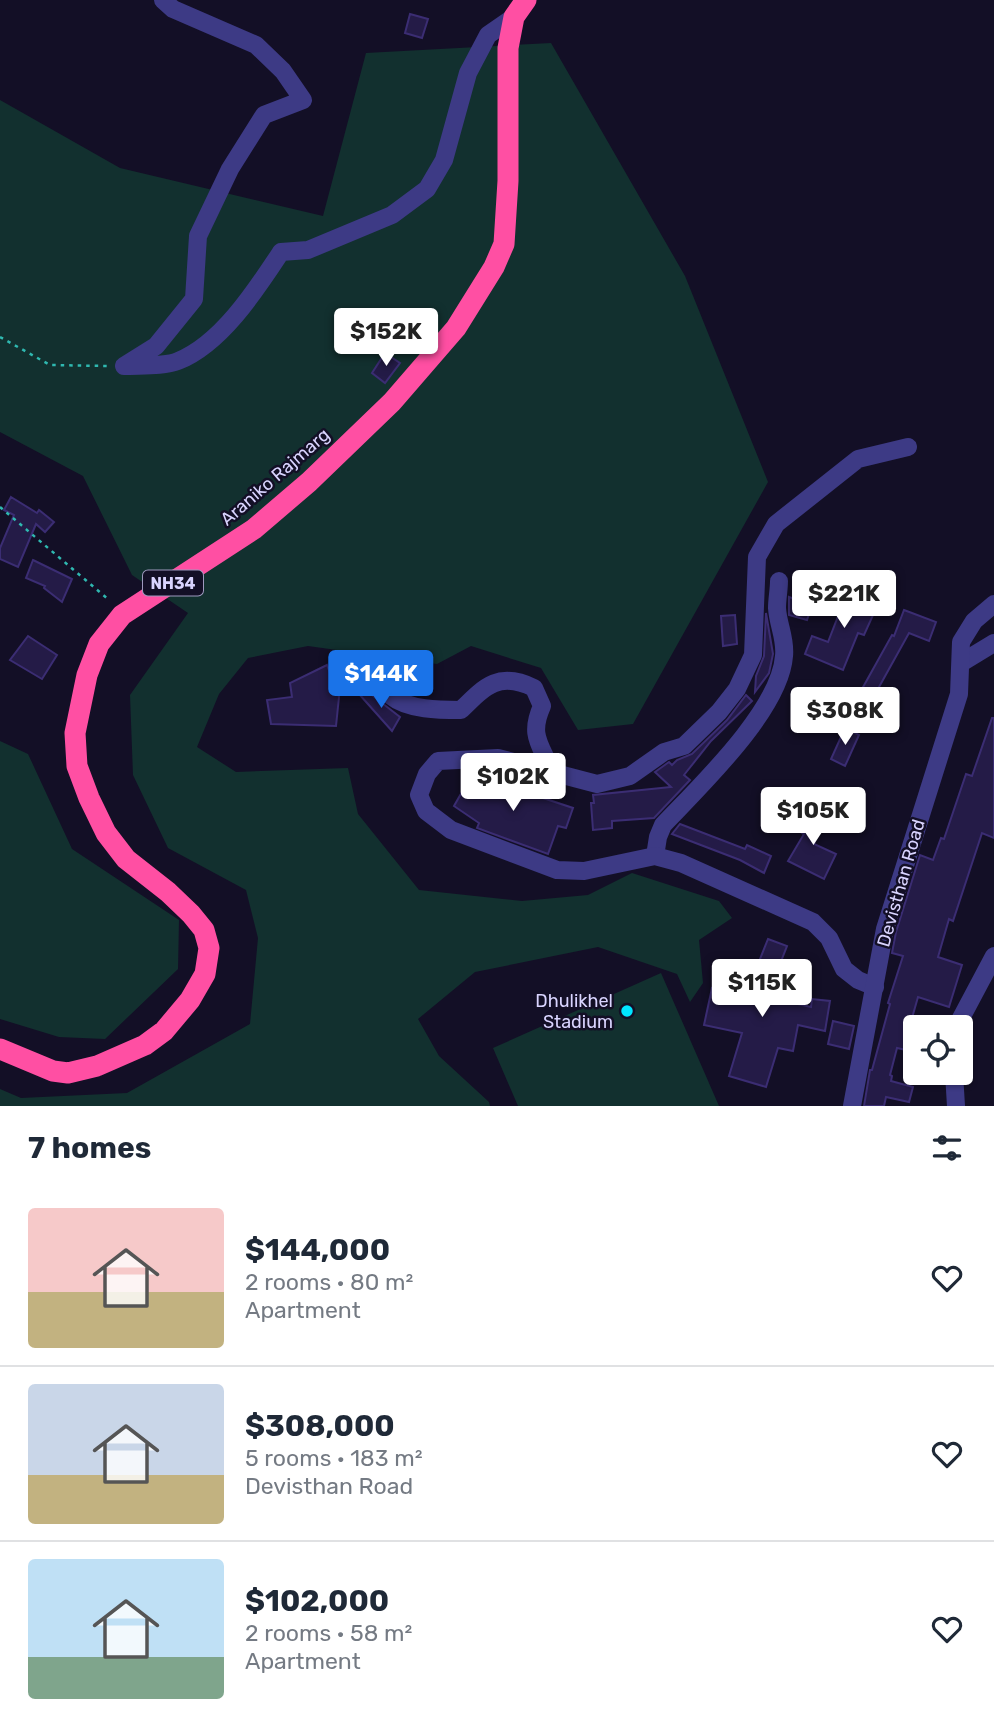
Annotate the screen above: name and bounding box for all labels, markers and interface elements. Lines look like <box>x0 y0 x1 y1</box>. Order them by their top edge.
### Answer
pin: $152K <box>337 308 435 368</box>
text: $152K <box>350 317 422 345</box>
street label: Araniko Rajmarg <box>216 424 334 530</box>
road number: NH34 <box>143 570 203 596</box>
pin: $221K <box>795 570 893 630</box>
text: $221K <box>808 579 880 607</box>
pin: $144K <box>332 650 430 710</box>
text: $144K <box>344 659 418 687</box>
pin: $308K <box>796 688 894 747</box>
text: $308K <box>807 696 883 724</box>
pin: $102K <box>464 754 562 813</box>
text: $102K <box>477 762 549 790</box>
pin: $105K <box>764 788 862 847</box>
text: $105K <box>777 796 849 824</box>
street label: Devisthan Road <box>872 817 930 949</box>
pin: $115K <box>713 960 811 1019</box>
text: $115K <box>728 968 796 996</box>
place label: Dhulikhel Stadium <box>535 990 613 1033</box>
marker: Dhulikhel Stadium <box>619 1003 635 1019</box>
map controls <box>903 1015 973 1085</box>
button: locate <box>903 1015 973 1085</box>
icon: filters <box>928 1129 966 1167</box>
text: 7 homes <box>28 1130 151 1166</box>
text: $144,000 <box>245 1232 390 1268</box>
icon: home <box>84 1236 168 1320</box>
icon: heart <box>928 1259 966 1297</box>
text: 2 rooms · 80 m² <box>245 1268 413 1296</box>
text: Apartment <box>245 1296 361 1324</box>
text: $308,000 <box>245 1408 395 1444</box>
icon: home <box>84 1412 168 1496</box>
icon: heart <box>928 1435 966 1473</box>
text: 5 rooms · 183 m² <box>245 1444 422 1472</box>
text: Devisthan Road <box>245 1472 413 1500</box>
text: $102,000 <box>245 1583 389 1619</box>
icon: home <box>84 1587 168 1671</box>
icon: heart <box>928 1610 966 1648</box>
text: 2 rooms · 58 m² <box>245 1619 412 1647</box>
text: Apartment <box>245 1647 361 1675</box>

